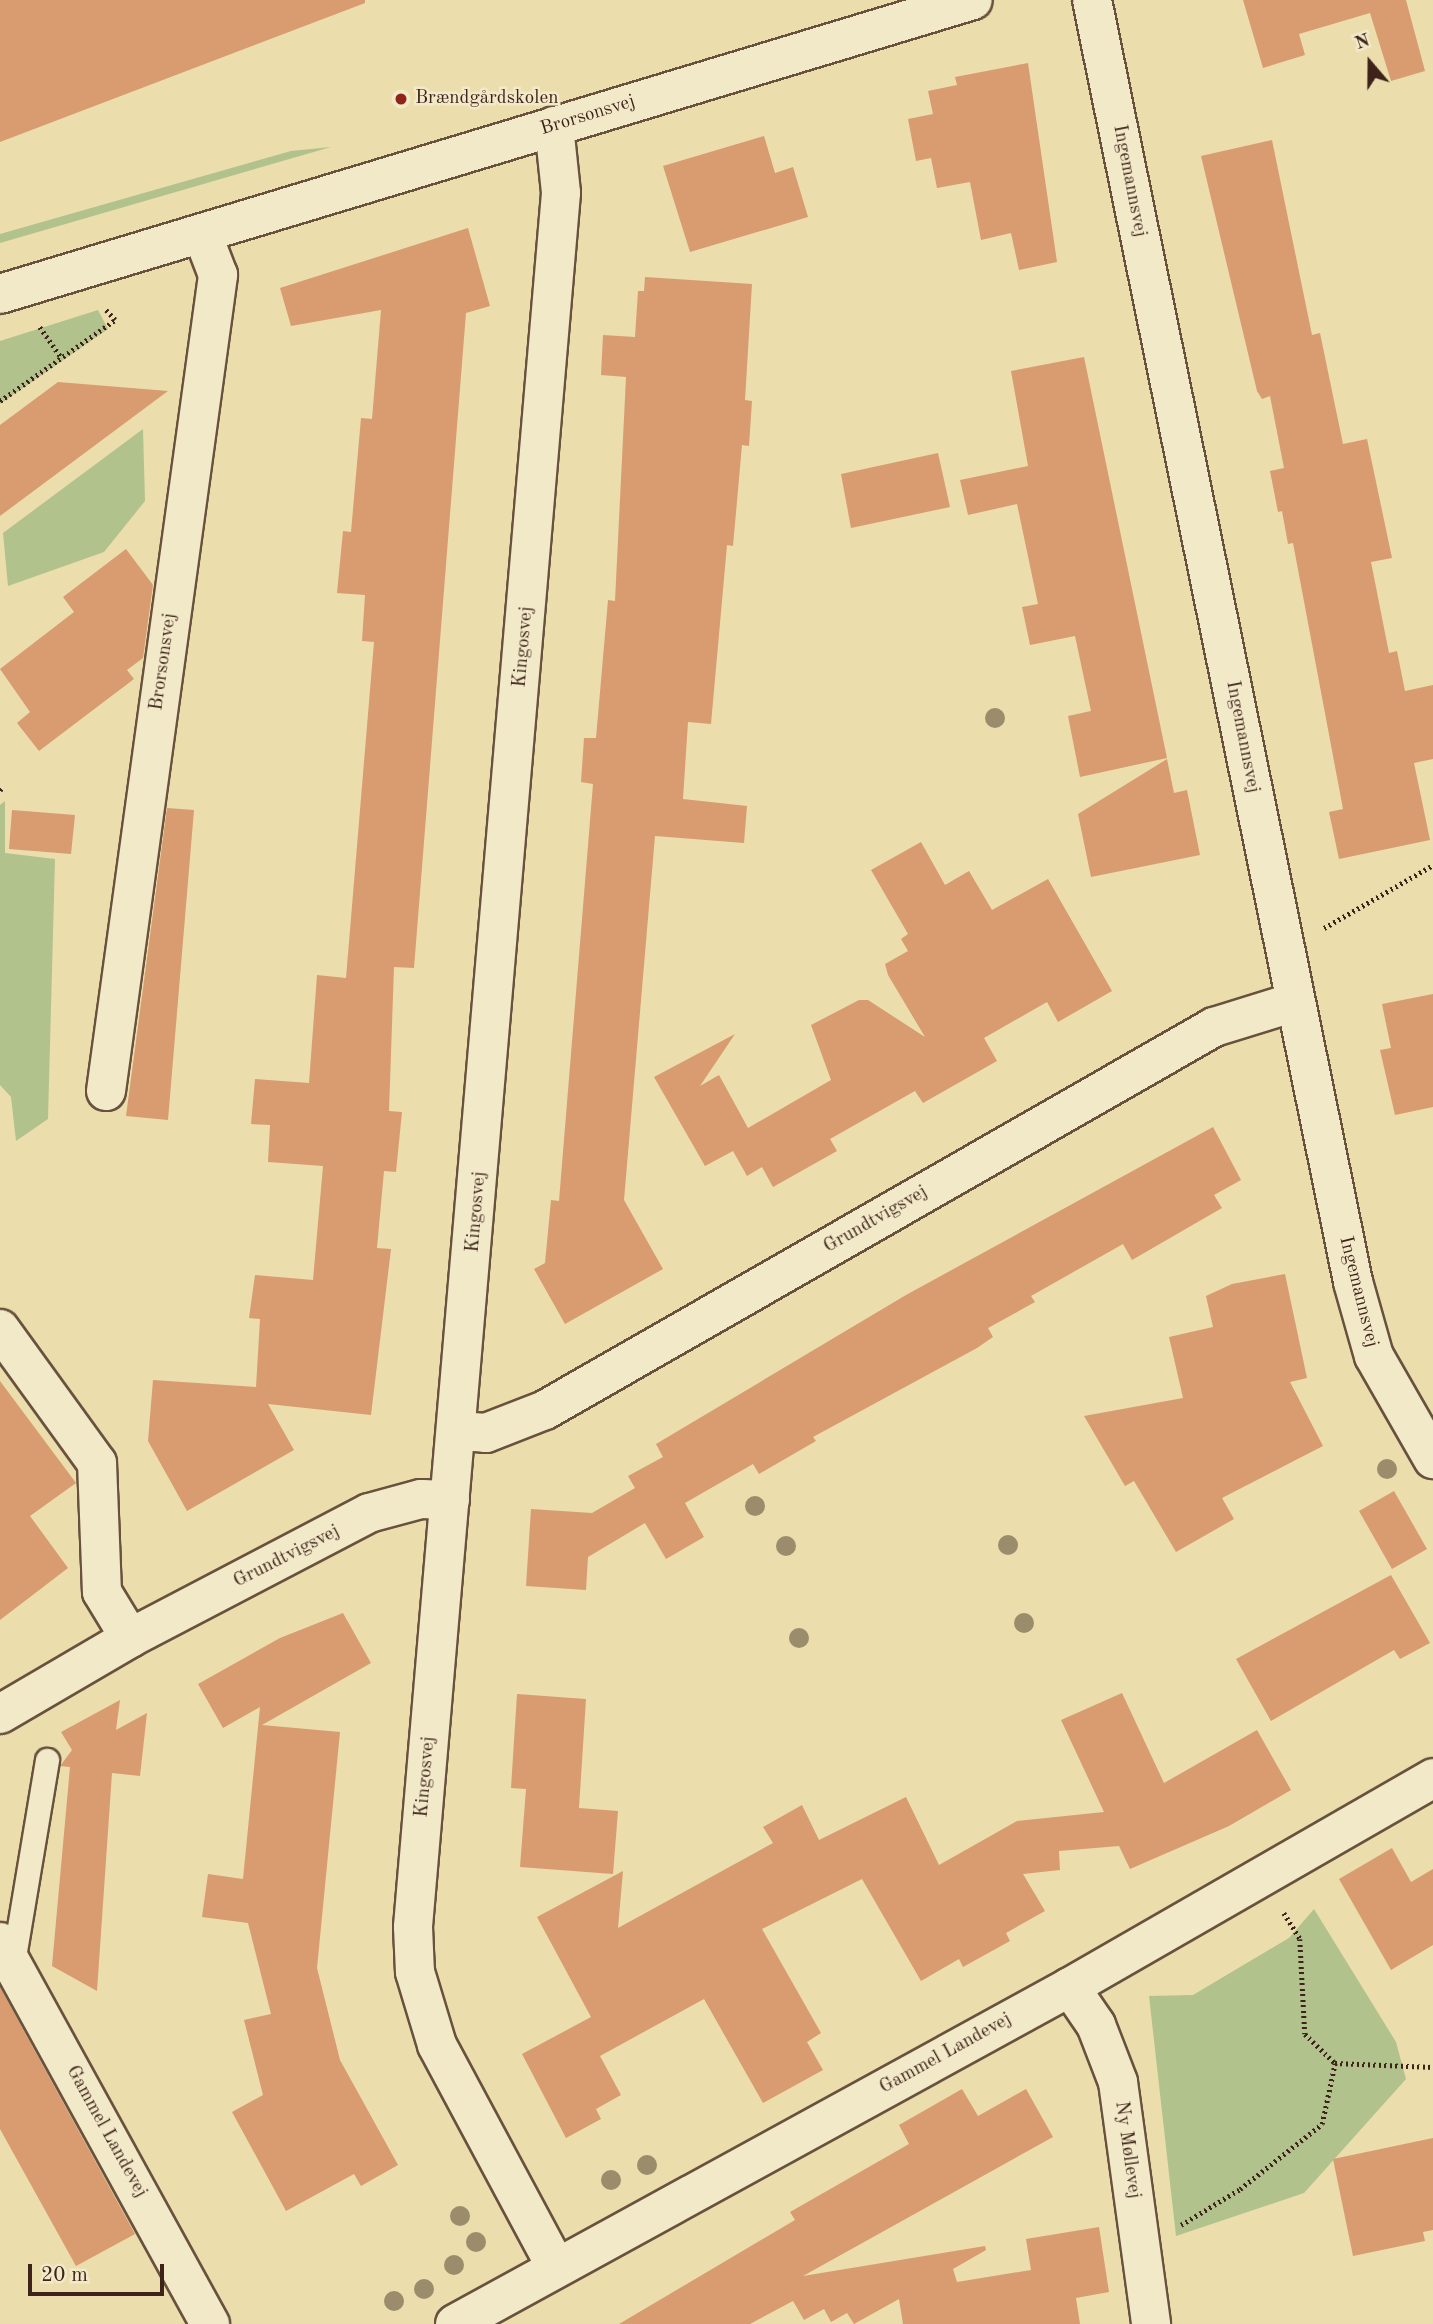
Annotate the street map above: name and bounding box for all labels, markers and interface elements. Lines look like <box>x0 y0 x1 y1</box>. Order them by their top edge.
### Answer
north arrow <box>1335 28 1405 98</box>
text: N <box>1353 31 1373 54</box>
place label: Brændgårdskolen <box>415 88 558 110</box>
marker: Brændgårdskolen <box>393 91 409 107</box>
street label: Brorsonsvej <box>538 91 638 141</box>
street label: Ingemannsvej <box>1107 123 1151 239</box>
street label: Kingosvej <box>509 605 539 689</box>
street label: Brorsonsvej <box>146 612 182 712</box>
street label: Ingemannsvej <box>1220 679 1264 795</box>
street label: Kingosvej <box>462 1170 492 1254</box>
street label: Grundtvigsvej <box>820 1181 932 1259</box>
street label: Ingemannsvej <box>1333 1234 1383 1350</box>
street label: Grundtvigsvej <box>230 1520 344 1594</box>
street label: Kingosvej <box>411 1735 441 1819</box>
street label: Gammel Landevej <box>876 2008 1016 2100</box>
street label: Gammel Landevej <box>60 2062 152 2202</box>
street label: Ny Møllevej <box>1109 2100 1145 2200</box>
scale bar <box>32 2250 168 2294</box>
text: 20 m <box>41 2265 88 2286</box>

